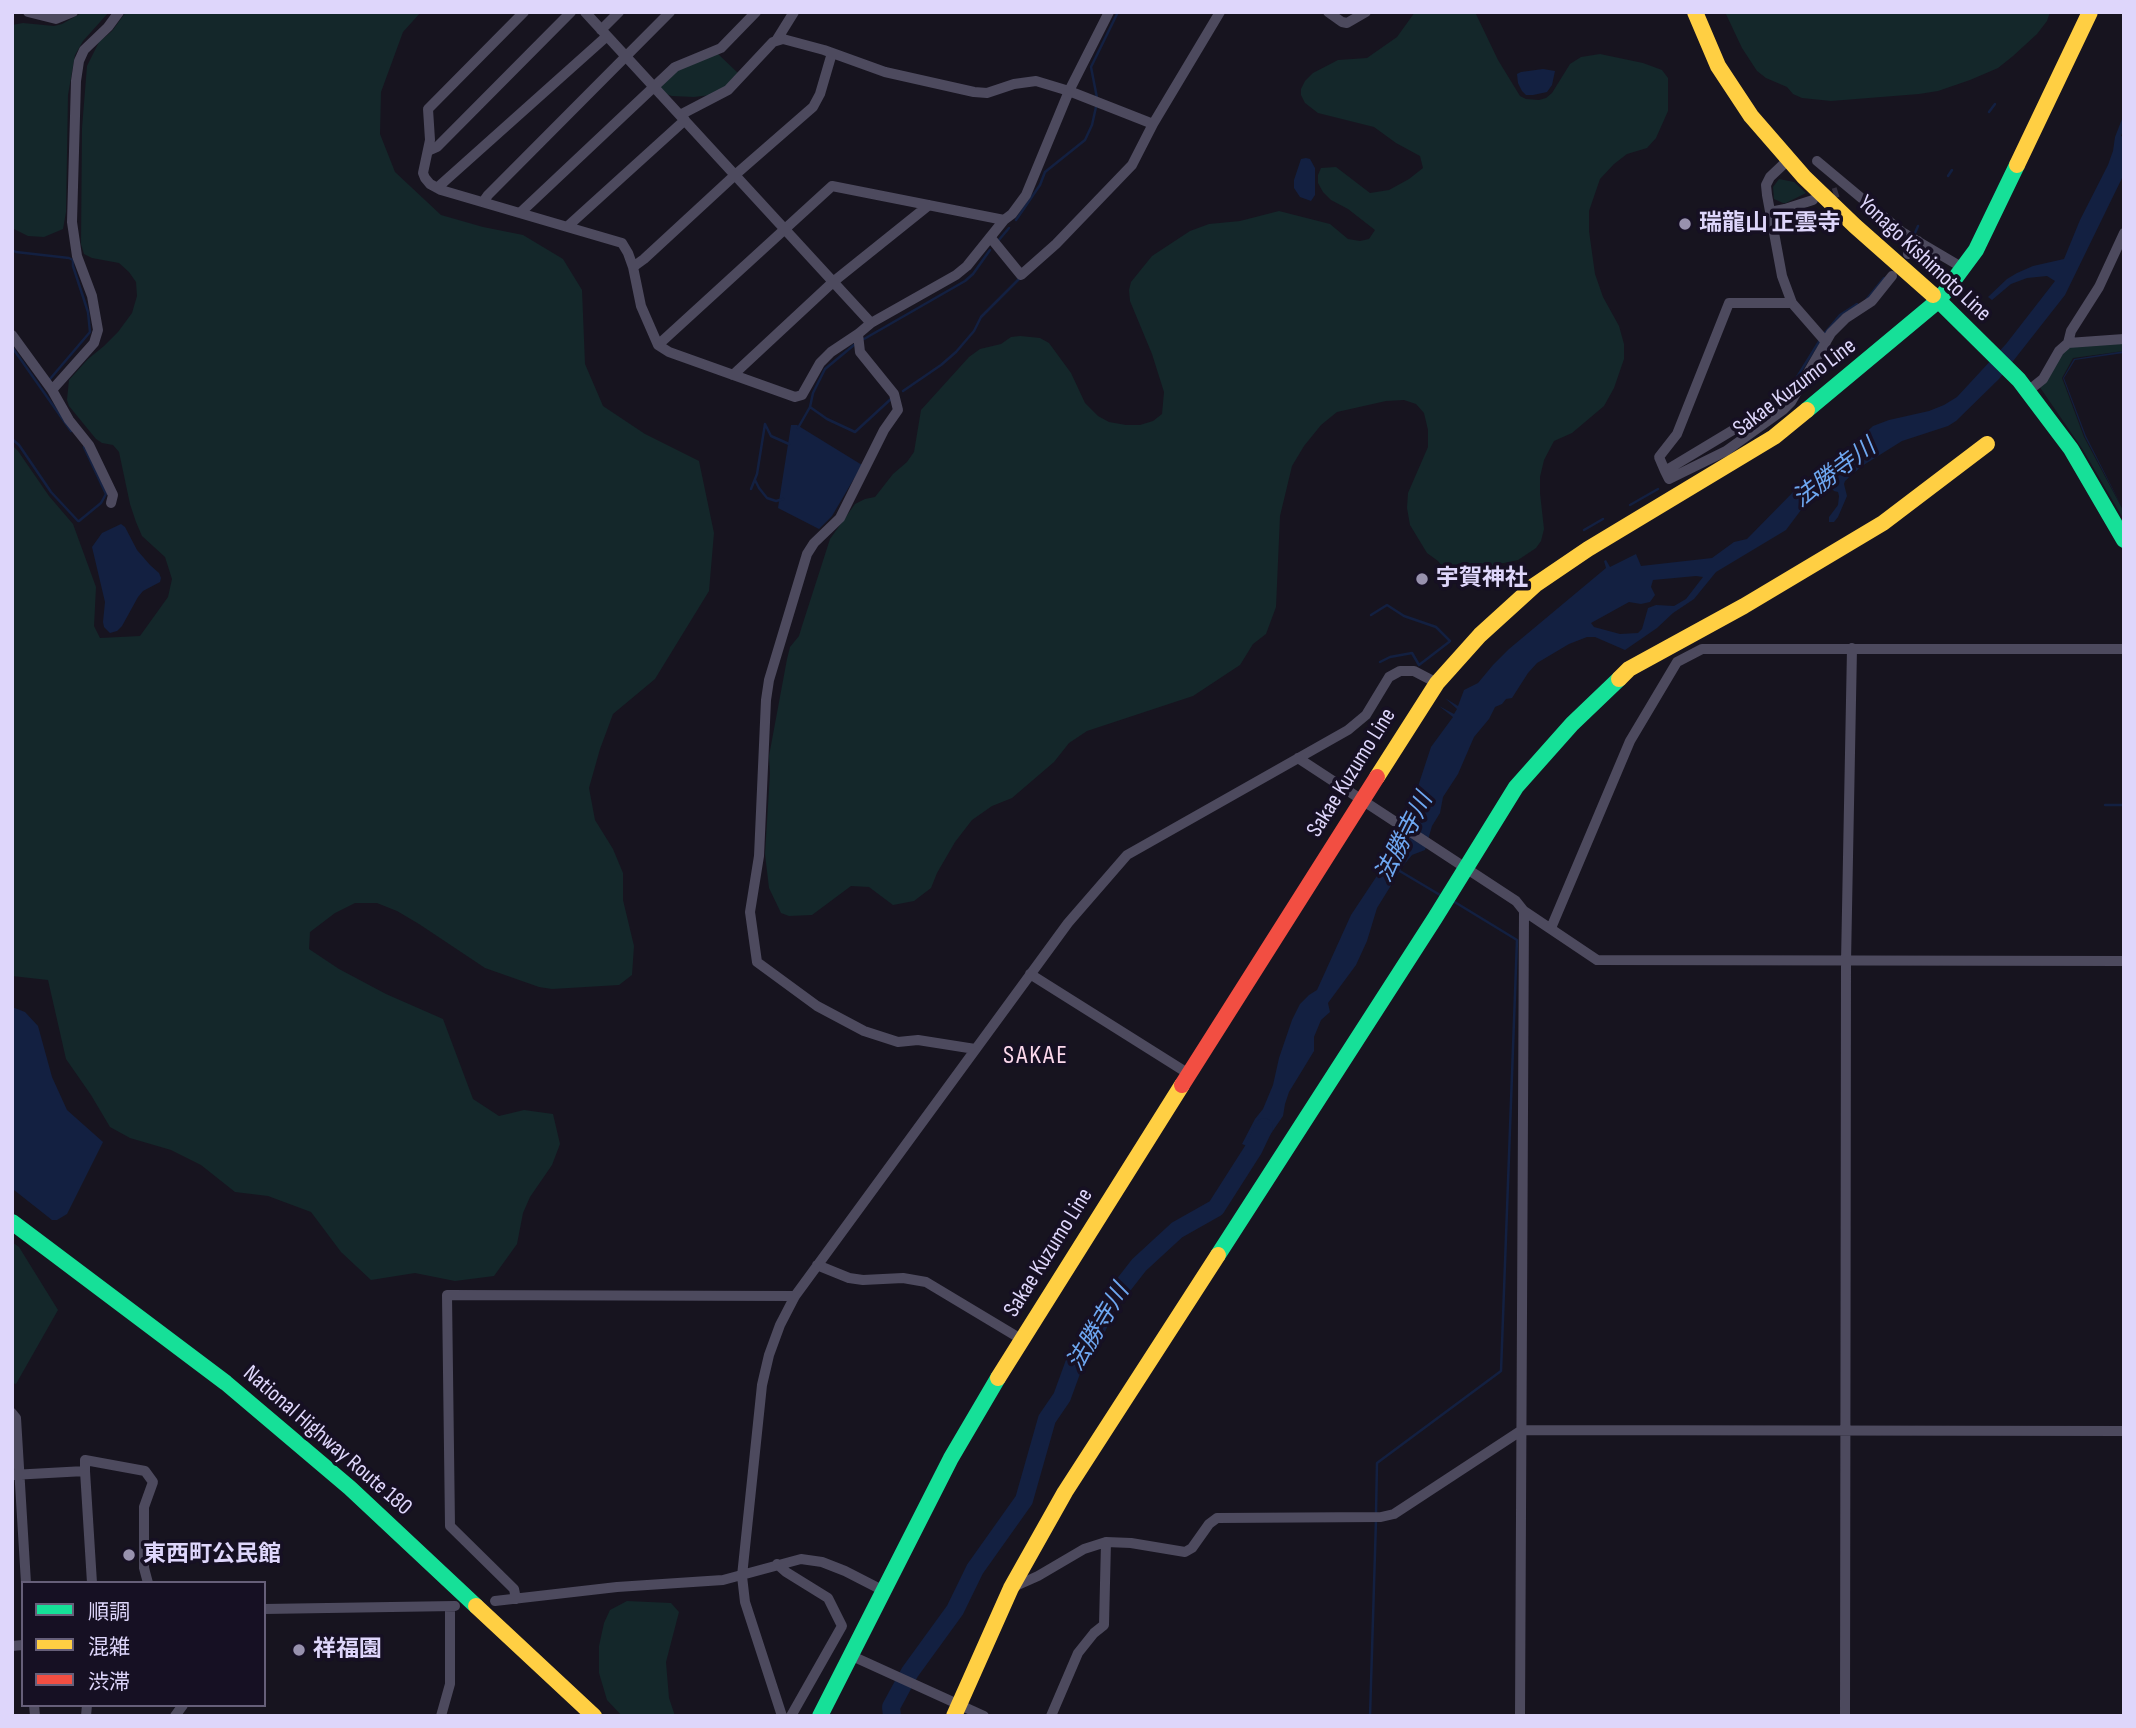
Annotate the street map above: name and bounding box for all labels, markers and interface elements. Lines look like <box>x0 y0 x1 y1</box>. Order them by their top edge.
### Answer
street label: Yonago Kishimoto Line <box>1852 190 1996 328</box>
place label: 瑞龍山 正雲寺 <box>1699 210 1841 238</box>
marker: 瑞龍山 正雲寺 <box>1677 216 1693 232</box>
street label: Sakae Kuzumo Line <box>1728 333 1862 443</box>
water label: 法勝寺川 <box>1788 434 1882 514</box>
place label: 宇賀神社 <box>1436 565 1528 593</box>
marker: 宇賀神社 <box>1414 571 1430 587</box>
street label: Sakae Kuzumo Line <box>1301 703 1403 843</box>
water label: 法勝寺川 <box>1370 789 1440 887</box>
district label: SAKAE <box>1004 1040 1068 1072</box>
street label: Sakae Kuzumo Line <box>998 1183 1100 1323</box>
water label: 法勝寺川 <box>1062 1279 1136 1377</box>
street label: National Highway Route 180 <box>237 1360 417 1522</box>
place label: 東西町公民館 <box>143 1541 281 1569</box>
marker: 東西町公民館 <box>121 1547 137 1563</box>
legend <box>21 1581 266 1707</box>
text: 順調 <box>88 1600 130 1625</box>
text: 混雑 <box>88 1635 130 1660</box>
place label: 祥福園 <box>313 1636 382 1664</box>
marker: 祥福園 <box>291 1642 307 1658</box>
text: 渋滞 <box>88 1670 130 1695</box>

